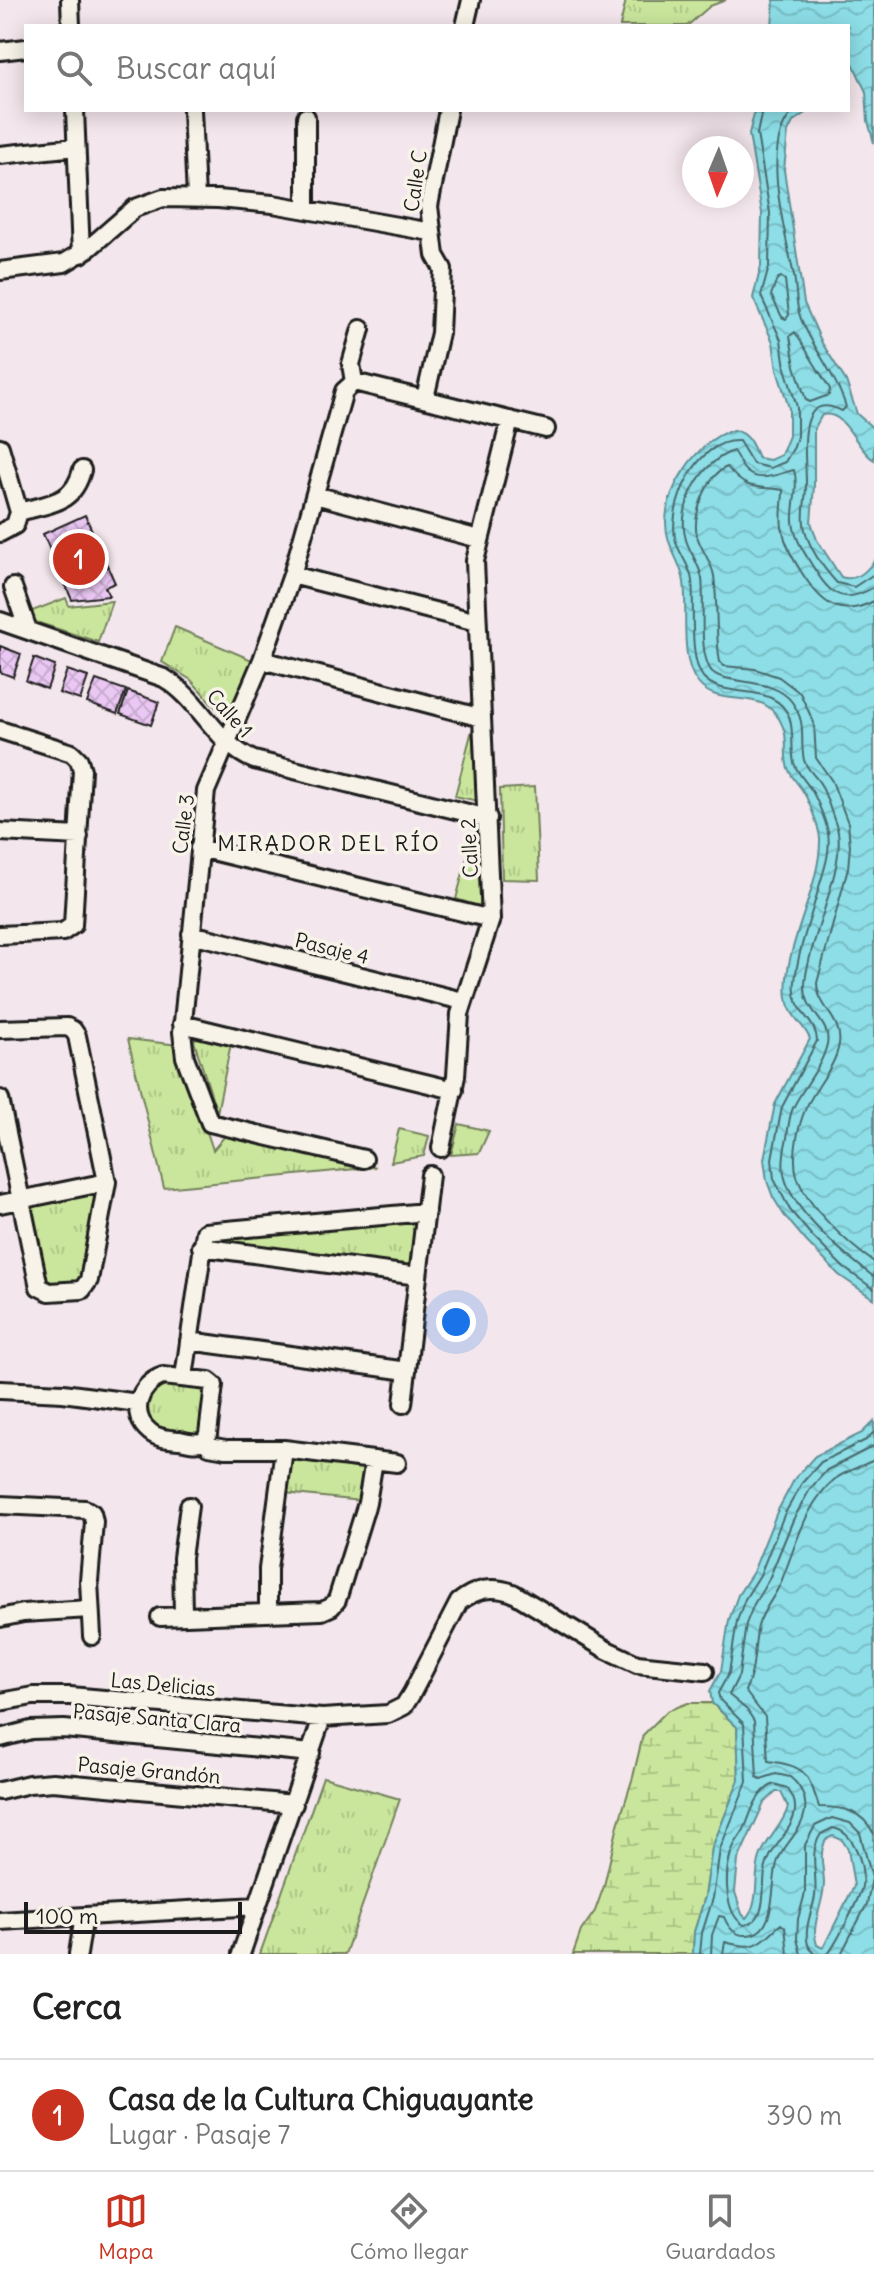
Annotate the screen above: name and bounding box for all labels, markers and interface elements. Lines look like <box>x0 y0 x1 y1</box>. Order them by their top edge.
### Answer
search box <box>24 24 850 112</box>
icon: search <box>52 46 96 90</box>
text: Buscar aquí <box>116 49 276 87</box>
north arrow <box>682 136 754 208</box>
street label: Calle C <box>398 149 432 213</box>
pin: 1 <box>53 529 105 589</box>
street label: Calle 1 <box>202 684 258 742</box>
street label: Calle 3 <box>167 793 199 855</box>
street label: Calle 2 <box>455 817 483 879</box>
district label: MIRADOR DEL RÍO <box>217 829 441 857</box>
street label: Pasaje 4 <box>293 927 371 969</box>
your location <box>436 1302 476 1342</box>
street label: Las Delicias <box>110 1667 216 1701</box>
street label: Pasaje Santa Clara <box>72 1698 242 1738</box>
street label: Pasaje Grandón <box>76 1751 222 1789</box>
scale bar <box>24 1898 242 1934</box>
text: 100 m <box>36 1902 98 1930</box>
text: Cerca <box>32 1985 122 2028</box>
text: Casa de la Cultura Chiguayante <box>108 2080 534 2118</box>
text: 1 <box>53 2099 63 2132</box>
text: 390 m <box>766 2099 842 2132</box>
text: Lugar · Pasaje 7 <box>108 2118 290 2151</box>
tab: Mapa <box>98 2189 154 2265</box>
tab: Cómo llegar <box>350 2189 469 2265</box>
tab: Guardados <box>665 2189 776 2265</box>

